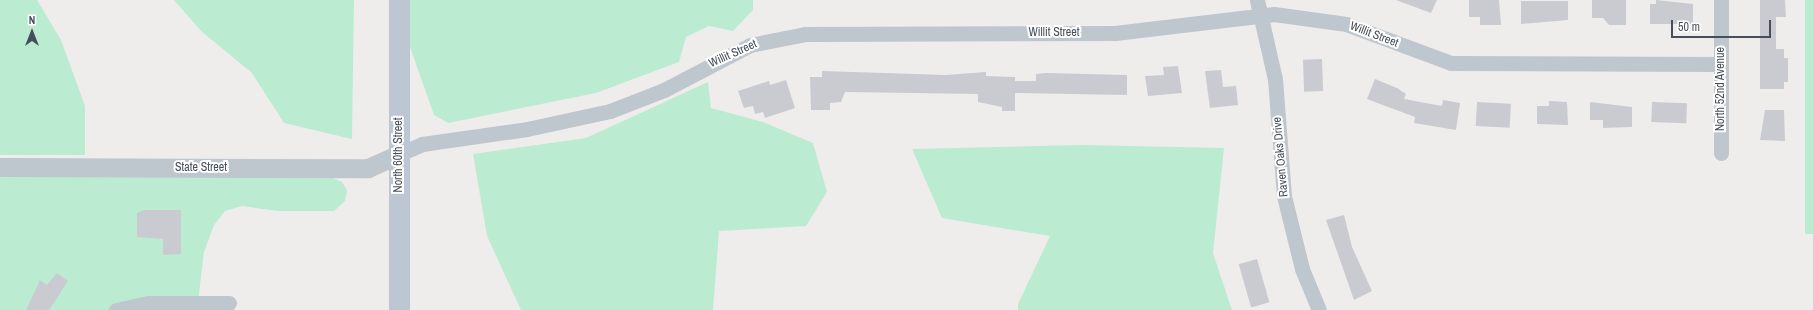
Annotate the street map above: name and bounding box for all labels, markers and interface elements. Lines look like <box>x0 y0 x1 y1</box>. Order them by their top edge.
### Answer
north arrow <box>12 12 52 52</box>
scale bar <box>1673 12 1773 38</box>
text: N <box>29 13 35 27</box>
street label: Willit Street <box>1348 19 1400 51</box>
text: 50 m <box>1678 19 1700 35</box>
street label: Willit Street <box>1029 26 1079 40</box>
street label: Willit Street <box>707 37 759 71</box>
street label: North 52nd Avenue <box>1714 47 1728 131</box>
street label: Raven Oaks Drive <box>1270 116 1292 198</box>
street label: North 60th Street <box>392 118 406 192</box>
street label: State Street <box>175 161 227 175</box>

